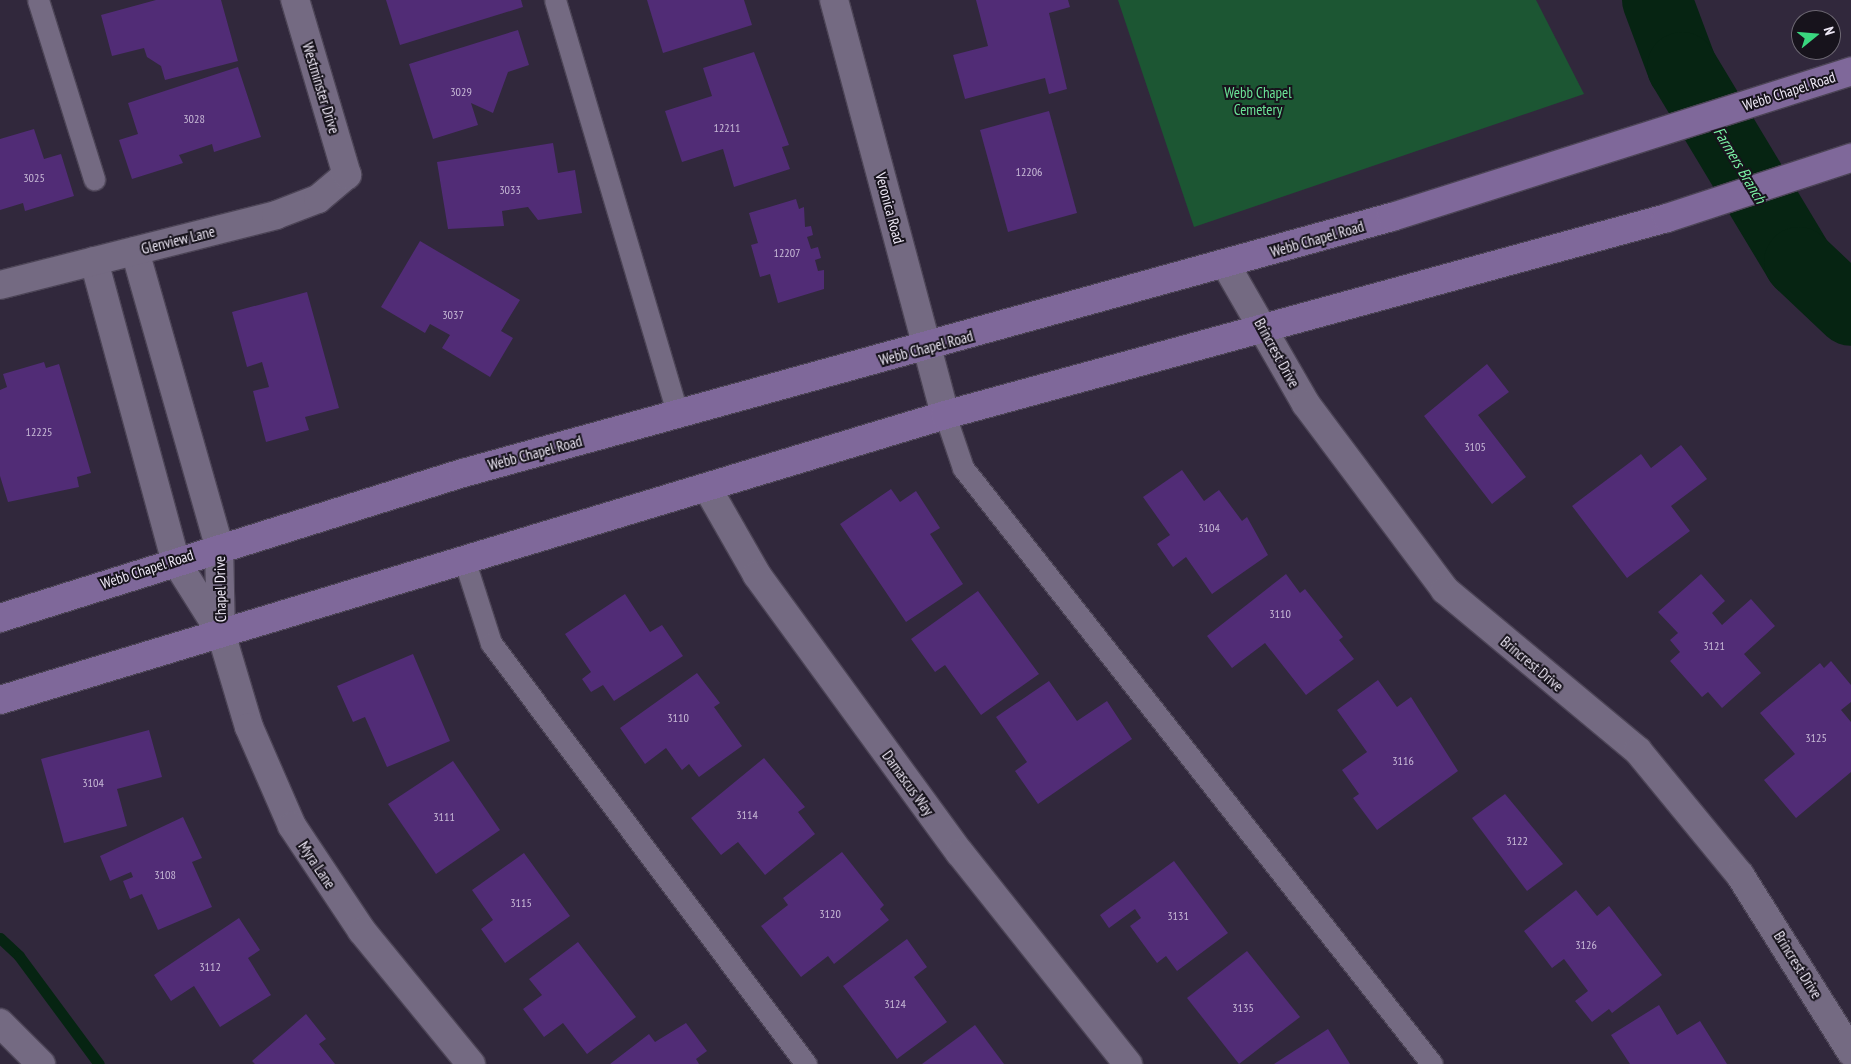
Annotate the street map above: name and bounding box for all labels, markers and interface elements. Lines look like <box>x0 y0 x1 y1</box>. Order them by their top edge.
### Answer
north arrow <box>1791 10 1841 60</box>
text: N <box>1820 25 1839 37</box>
street label: Westminster Drive <box>299 40 343 136</box>
street label: Webb Chapel Road <box>1740 68 1838 114</box>
park label: Webb Chapel Cemetery <box>1224 83 1292 118</box>
house number: 3029 <box>450 85 472 99</box>
house number: 3028 <box>183 112 205 126</box>
house number: 12211 <box>714 121 740 135</box>
water label: Farmers Branch <box>1710 123 1770 207</box>
house number: 12206 <box>1016 165 1042 179</box>
street label: Veronica Road <box>872 170 908 246</box>
house number: 3025 <box>23 171 45 185</box>
house number: 3033 <box>499 183 521 197</box>
street label: Webb Chapel Road <box>1268 217 1366 261</box>
street label: Glenview Lane <box>139 222 217 258</box>
house number: 12207 <box>774 246 800 260</box>
house number: 3037 <box>442 308 464 322</box>
street label: Brincrest Drive <box>1251 315 1303 391</box>
street label: Webb Chapel Road <box>877 327 975 369</box>
house number: 12225 <box>26 425 52 439</box>
street label: Webb Chapel Road <box>486 432 584 474</box>
house number: 3105 <box>1464 440 1486 454</box>
house number: 3104 <box>1198 521 1220 535</box>
street label: Webb Chapel Road <box>98 546 196 592</box>
street label: Chapel Drive <box>210 556 230 622</box>
house number: 3110 <box>1269 607 1291 621</box>
street label: Brincrest Drive <box>1497 633 1567 695</box>
house number: 3121 <box>1703 639 1725 653</box>
house number: 3110 <box>667 711 689 725</box>
house number: 3125 <box>1805 731 1827 745</box>
street label: Damascus Way <box>878 747 938 819</box>
house number: 3116 <box>1392 754 1414 768</box>
house number: 3104 <box>82 776 104 790</box>
house number: 3114 <box>736 808 758 822</box>
house number: 3111 <box>433 810 455 824</box>
house number: 3122 <box>1506 834 1528 848</box>
street label: Myra Lane <box>295 838 339 892</box>
house number: 3108 <box>154 868 176 882</box>
house number: 3115 <box>510 896 532 910</box>
house number: 3120 <box>819 907 841 921</box>
house number: 3131 <box>1167 909 1189 923</box>
street label: Brincrest Drive <box>1770 928 1826 1002</box>
house number: 3126 <box>1575 938 1597 952</box>
house number: 3112 <box>199 960 221 974</box>
house number: 3124 <box>884 997 906 1011</box>
house number: 3135 <box>1232 1001 1254 1015</box>

